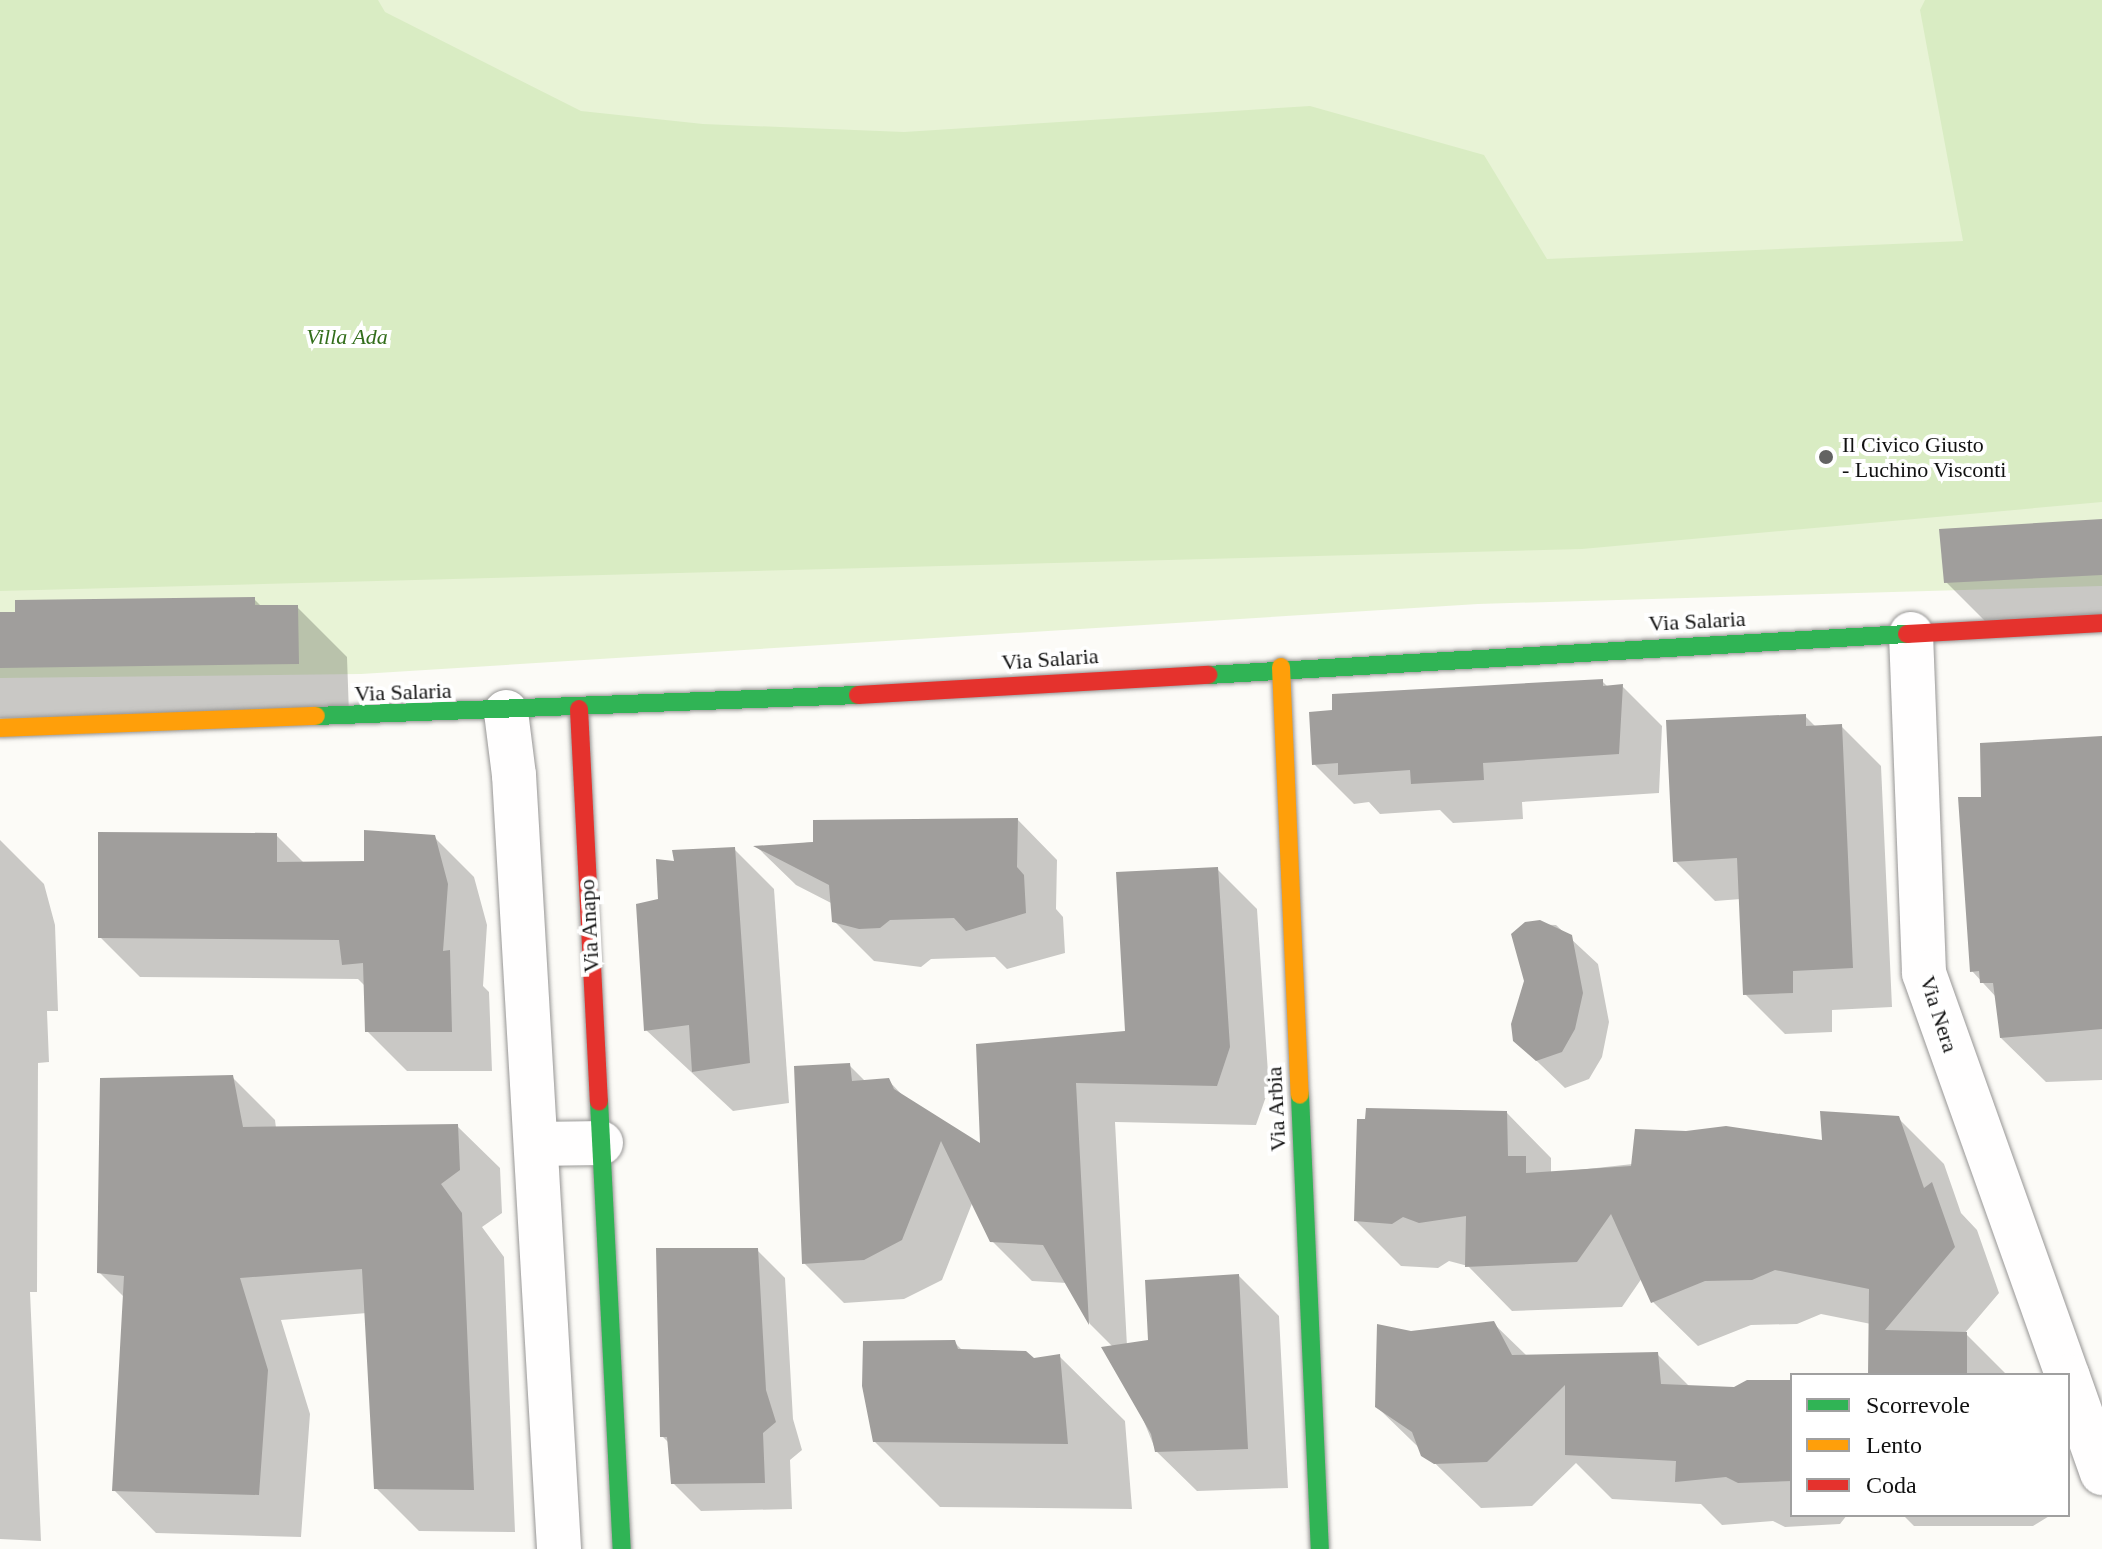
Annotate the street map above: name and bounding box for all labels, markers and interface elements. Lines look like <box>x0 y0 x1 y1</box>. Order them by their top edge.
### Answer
park label: Villa Ada <box>306 324 388 350</box>
place label: Il Civico Giusto - Luchino Visconti <box>1842 431 2007 482</box>
marker: Il Civico Giusto - Luchino Visconti <box>1817 448 1835 466</box>
street label: Via Salaria <box>1648 605 1746 637</box>
street label: Via Salaria <box>1001 642 1099 676</box>
street label: Via Salaria <box>354 677 452 707</box>
street label: Via Anapo <box>573 878 605 974</box>
street label: Via Nera <box>1914 973 1964 1055</box>
street label: Via Arbia <box>1261 1065 1291 1153</box>
legend <box>1790 1373 2070 1517</box>
text: Scorrevole <box>1866 1392 1970 1418</box>
text: Lento <box>1866 1432 1922 1458</box>
text: Coda <box>1866 1472 1917 1498</box>

